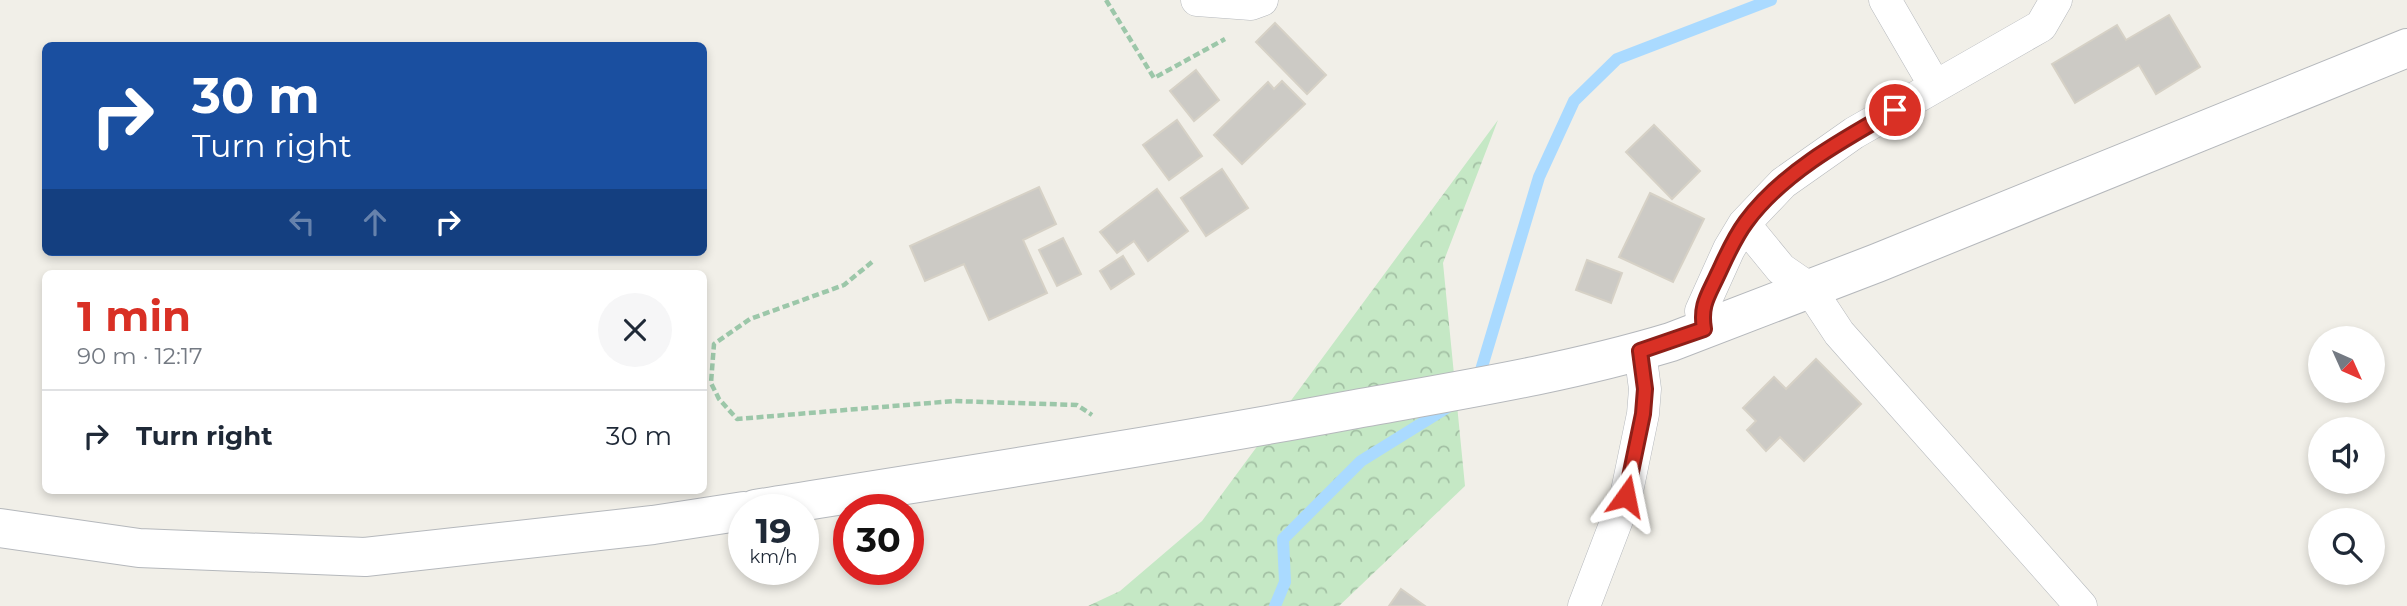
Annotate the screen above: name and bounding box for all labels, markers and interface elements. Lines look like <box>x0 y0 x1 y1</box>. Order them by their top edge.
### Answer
text: 30 m <box>192 66 320 125</box>
icon: right <box>77 70 168 161</box>
pin <box>1865 80 1925 140</box>
icon: arrive <box>1876 91 1914 129</box>
text: Turn right <box>192 126 352 165</box>
icon: left <box>283 203 321 241</box>
icon: ahead <box>356 203 394 241</box>
icon: right <box>429 203 467 241</box>
text: 1 min <box>77 290 191 342</box>
button: close <box>598 293 672 367</box>
north arrow <box>2308 326 2385 402</box>
map controls <box>2308 326 2385 585</box>
text: 90 m · 12:17 <box>77 342 203 370</box>
icon: right <box>77 417 115 455</box>
button: sound <box>2308 417 2385 494</box>
text: Turn right <box>136 420 272 452</box>
text: 30 m <box>606 420 672 452</box>
position arrow <box>1589 459 1663 533</box>
speed limit sign: 30 <box>833 494 924 585</box>
button: search <box>2308 508 2385 585</box>
text: 19 <box>755 509 792 552</box>
text: km/h <box>749 546 798 568</box>

